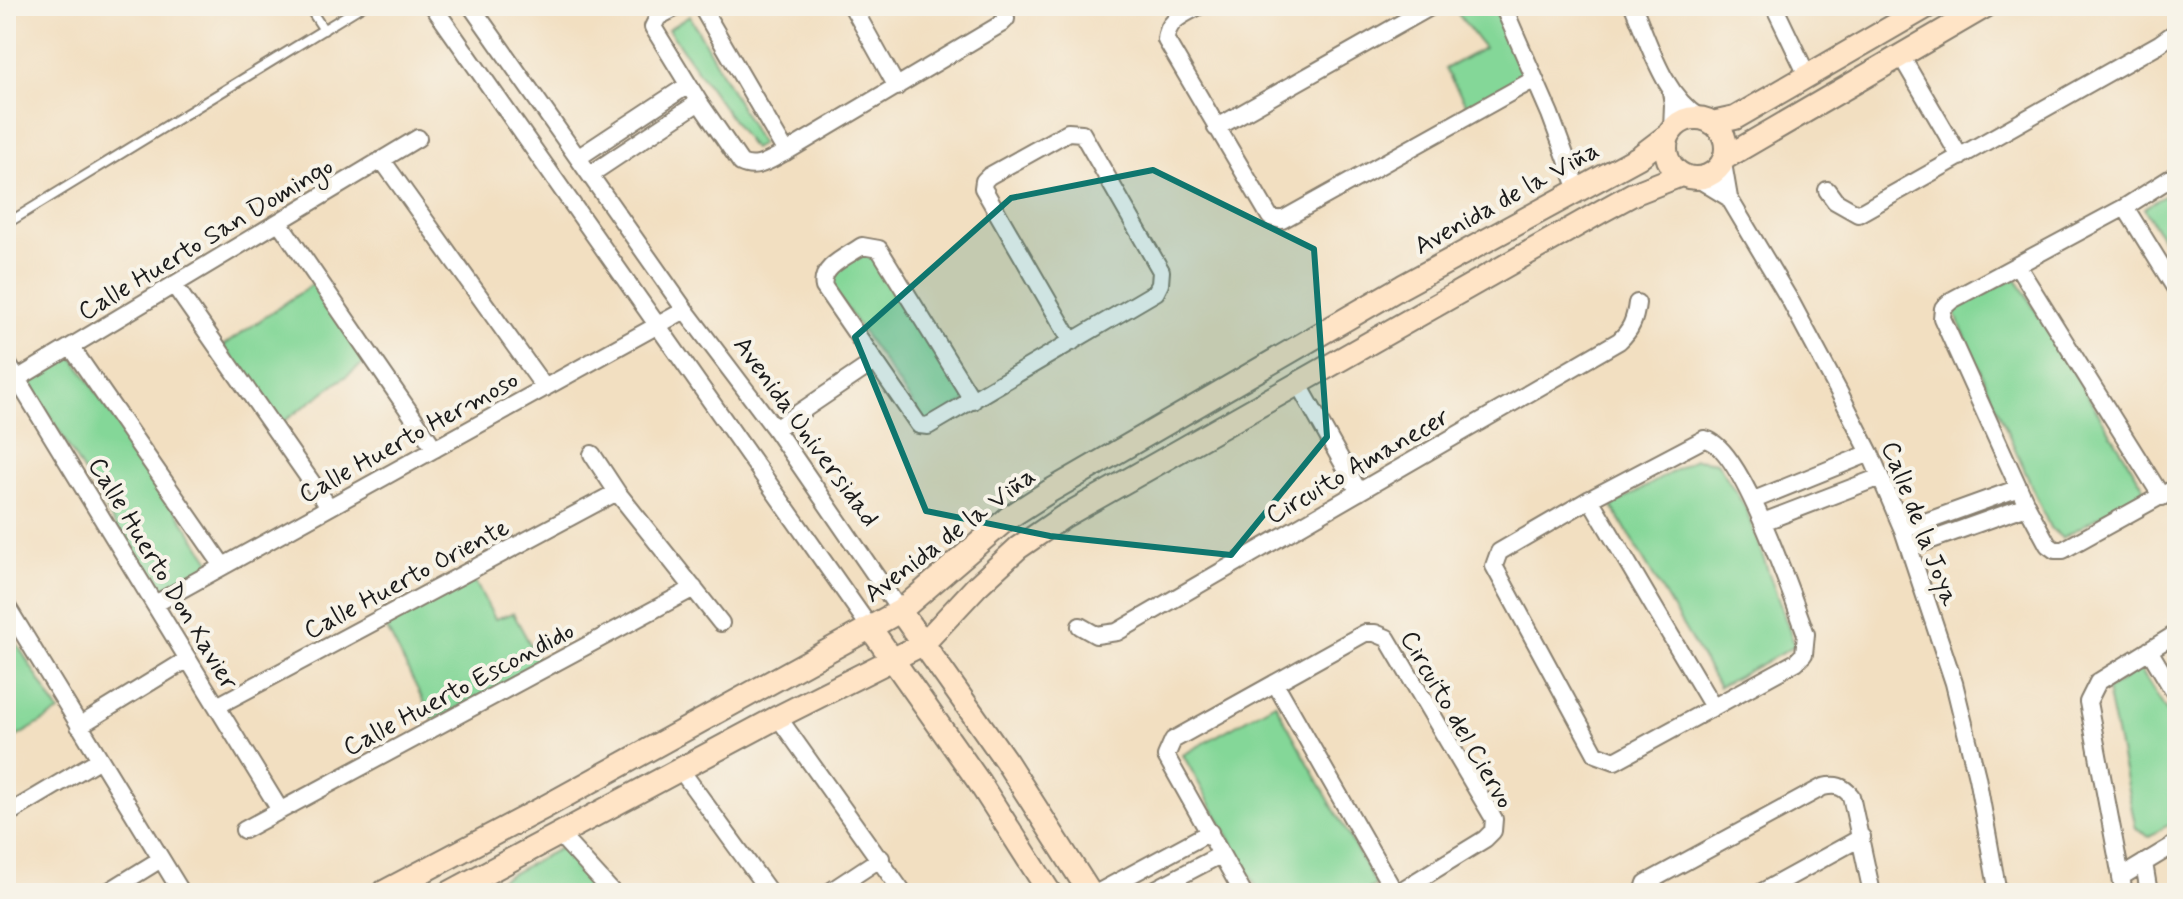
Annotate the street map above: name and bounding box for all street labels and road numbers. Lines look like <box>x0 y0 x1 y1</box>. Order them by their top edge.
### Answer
street label: Avenida de la Viña <box>1408 134 1605 264</box>
street label: Calle Huerto San Domingo <box>72 150 341 331</box>
street label: Avenida Universidad <box>725 330 886 534</box>
street label: Calle Huerto Hermoso <box>293 363 525 512</box>
street label: Circuito Amanecer <box>1260 400 1456 533</box>
street label: Calle de la Joya <box>1872 437 1966 611</box>
street label: Calle Huerto Don Xavier <box>79 451 245 697</box>
street label: Avenida de la Viña <box>858 460 1043 611</box>
street label: Calle Huerto Oriente <box>298 511 516 648</box>
street label: Calle Huerto Escondido <box>337 614 581 765</box>
street label: Circuito del Ciervo <box>1391 625 1521 815</box>

